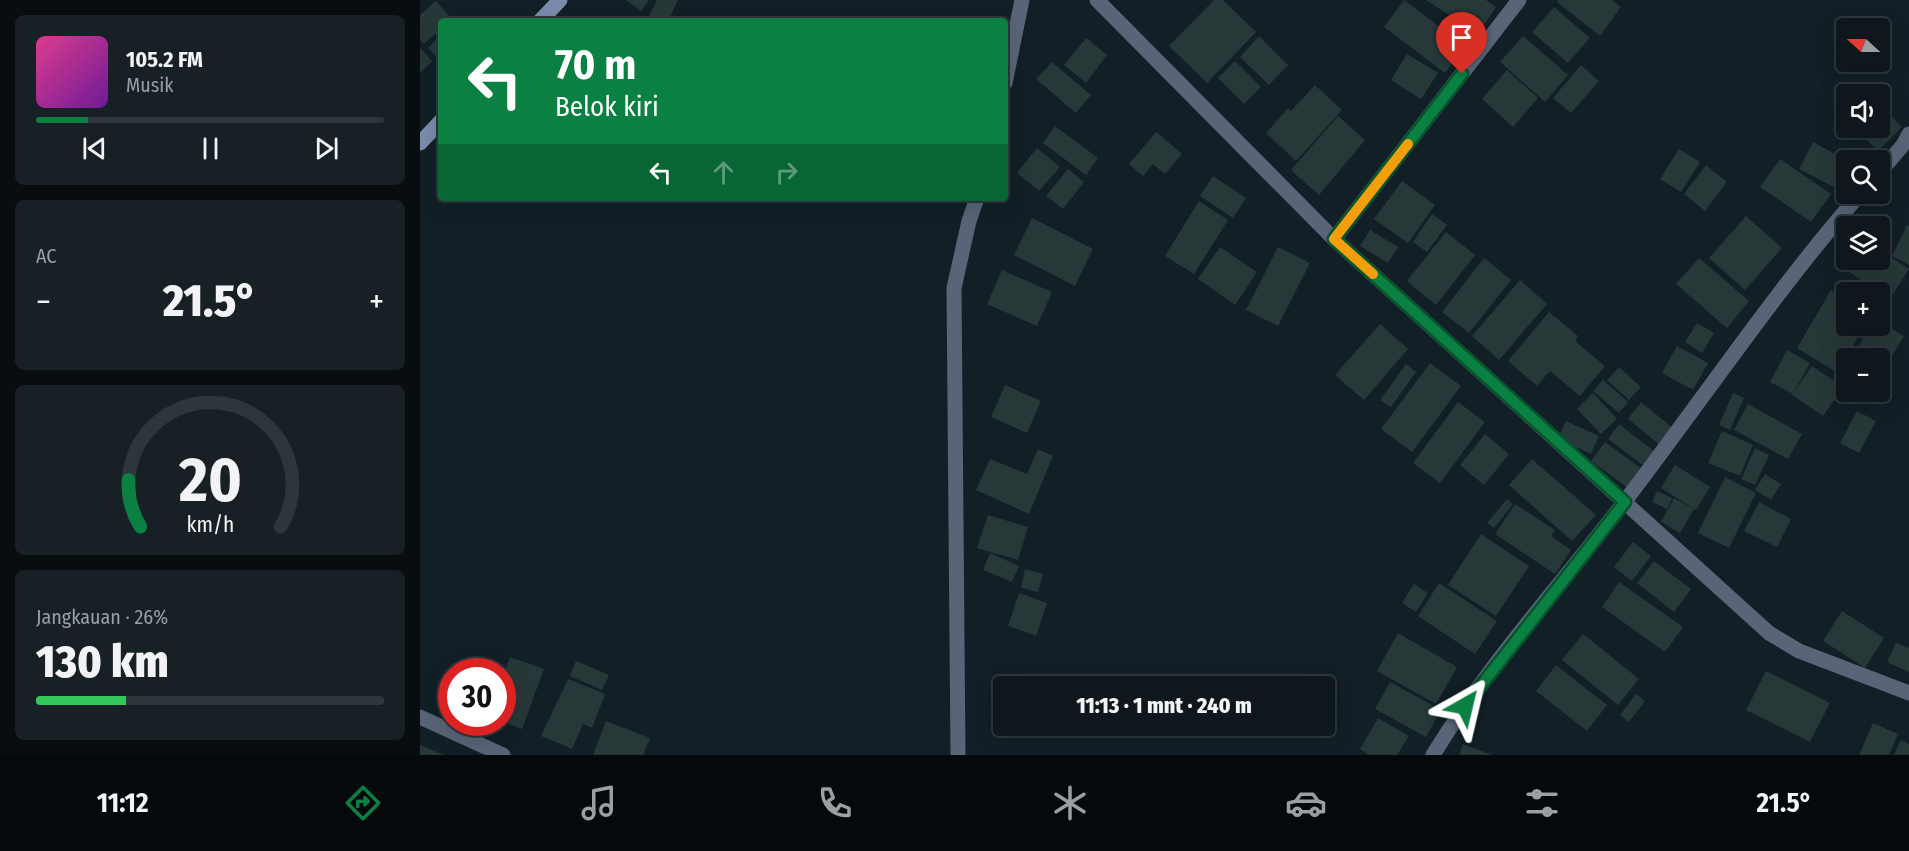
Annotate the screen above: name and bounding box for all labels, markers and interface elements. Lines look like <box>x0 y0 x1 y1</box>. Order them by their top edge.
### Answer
pin <box>1436 12 1487 74</box>
north arrow <box>1836 18 1890 72</box>
map controls <box>1836 18 1890 402</box>
icon: arrive <box>1445 21 1478 54</box>
text: 70 m <box>555 40 636 90</box>
icon: left <box>456 42 534 120</box>
text: 105.2 FM <box>126 46 203 73</box>
text: Musik <box>126 73 174 97</box>
button: sound <box>1836 84 1890 138</box>
text: Belok kiri <box>555 91 659 123</box>
icon: previous <box>78 132 111 165</box>
icon: pause <box>194 132 227 165</box>
icon: next <box>310 132 343 165</box>
button: search <box>1836 150 1890 204</box>
icon: left <box>644 156 677 189</box>
icon: ahead <box>707 156 740 189</box>
icon: right <box>770 156 803 189</box>
button: layers <box>1836 216 1890 270</box>
text: AC <box>36 244 56 268</box>
text: 21.5° <box>163 274 257 328</box>
text: − <box>36 282 51 322</box>
text: + <box>369 282 384 322</box>
button: + <box>1836 282 1890 336</box>
button: − <box>1836 348 1890 402</box>
text: 20 <box>178 443 241 518</box>
text: km/h <box>186 512 234 538</box>
text: Jangkauan · 26% <box>36 605 168 629</box>
text: 130 km <box>36 635 169 689</box>
speed limit sign: 30 <box>438 658 516 736</box>
position arrow <box>1433 674 1497 738</box>
text: 11:13 · 1 mnt · 240 m <box>1076 692 1252 719</box>
icon: directions <box>342 782 384 824</box>
icon: music <box>578 782 620 824</box>
icon: phone <box>814 782 856 824</box>
icon: climate <box>1049 782 1091 824</box>
icon: car <box>1285 782 1327 824</box>
icon: filters <box>1521 782 1563 824</box>
text: 11:12 <box>97 787 148 819</box>
text: 21.5° <box>1757 787 1812 819</box>

